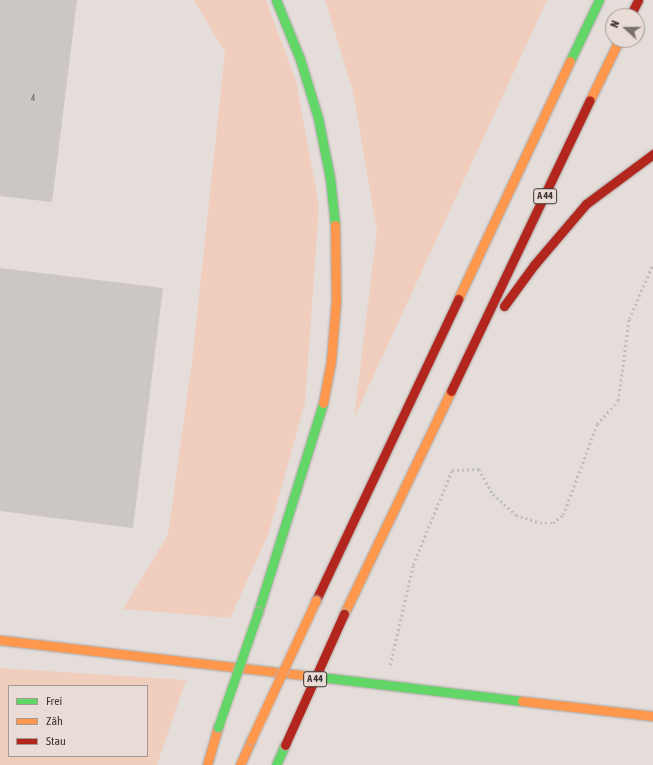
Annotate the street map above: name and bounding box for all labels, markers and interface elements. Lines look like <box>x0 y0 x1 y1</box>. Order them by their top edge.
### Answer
north arrow <box>605 8 645 48</box>
text: N <box>608 19 621 29</box>
house number: 4 <box>31 93 35 103</box>
road number: A 44 <box>533 188 557 204</box>
road number: A 44 <box>303 671 327 687</box>
legend <box>8 685 148 757</box>
text: Frei <box>46 694 62 708</box>
text: Zäh <box>46 714 63 728</box>
text: Stau <box>46 734 66 748</box>

